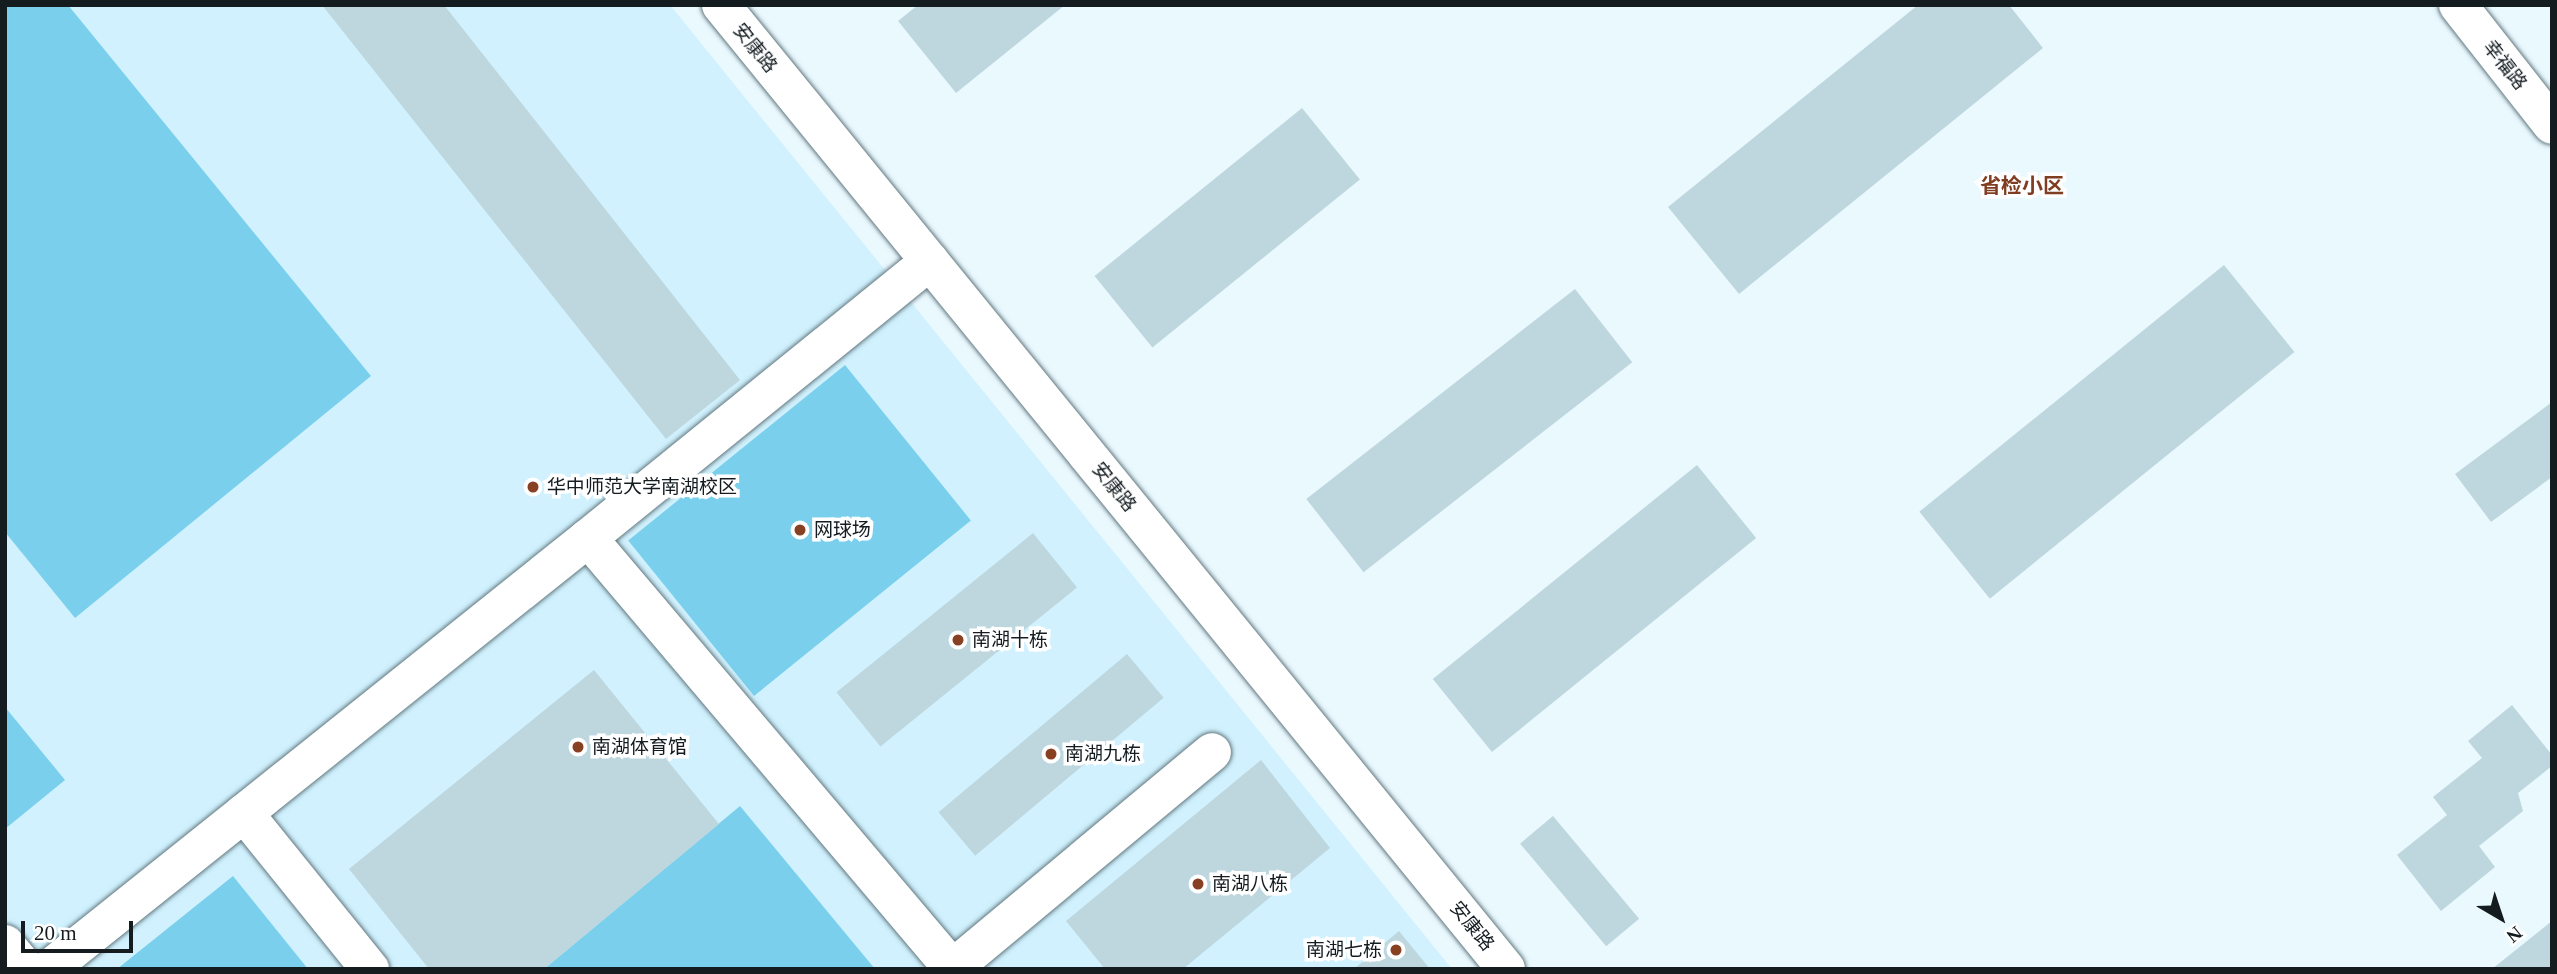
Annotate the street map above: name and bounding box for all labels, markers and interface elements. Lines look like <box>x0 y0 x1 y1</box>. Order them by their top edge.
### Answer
street label: 安康路 <box>728 19 782 77</box>
street label: 幸福路 <box>2478 36 2532 94</box>
district label: 省检小区 <box>1980 173 2064 199</box>
street label: 安康路 <box>1087 458 1141 516</box>
place label: 华中师范大学南湖校区 <box>547 476 737 498</box>
marker: 华中师范大学南湖校区 <box>525 479 541 495</box>
place label: 网球场 <box>814 519 871 541</box>
marker: 网球场 <box>792 522 808 538</box>
place label: 南湖十栋 <box>972 629 1048 651</box>
marker: 南湖十栋 <box>950 632 966 648</box>
place label: 南湖体育馆 <box>592 736 687 758</box>
marker: 南湖体育馆 <box>570 739 586 755</box>
place label: 南湖九栋 <box>1065 743 1141 765</box>
marker: 南湖九栋 <box>1043 746 1059 762</box>
place label: 南湖八栋 <box>1212 873 1288 895</box>
marker: 南湖八栋 <box>1190 876 1206 892</box>
north arrow <box>2466 883 2536 953</box>
street label: 安康路 <box>1445 897 1499 955</box>
scale bar <box>24 908 136 952</box>
text: 20 m <box>34 921 77 945</box>
text: N <box>2503 922 2526 947</box>
place label: 南湖七栋 <box>1306 939 1382 961</box>
marker: 南湖七栋 <box>1388 942 1404 958</box>

